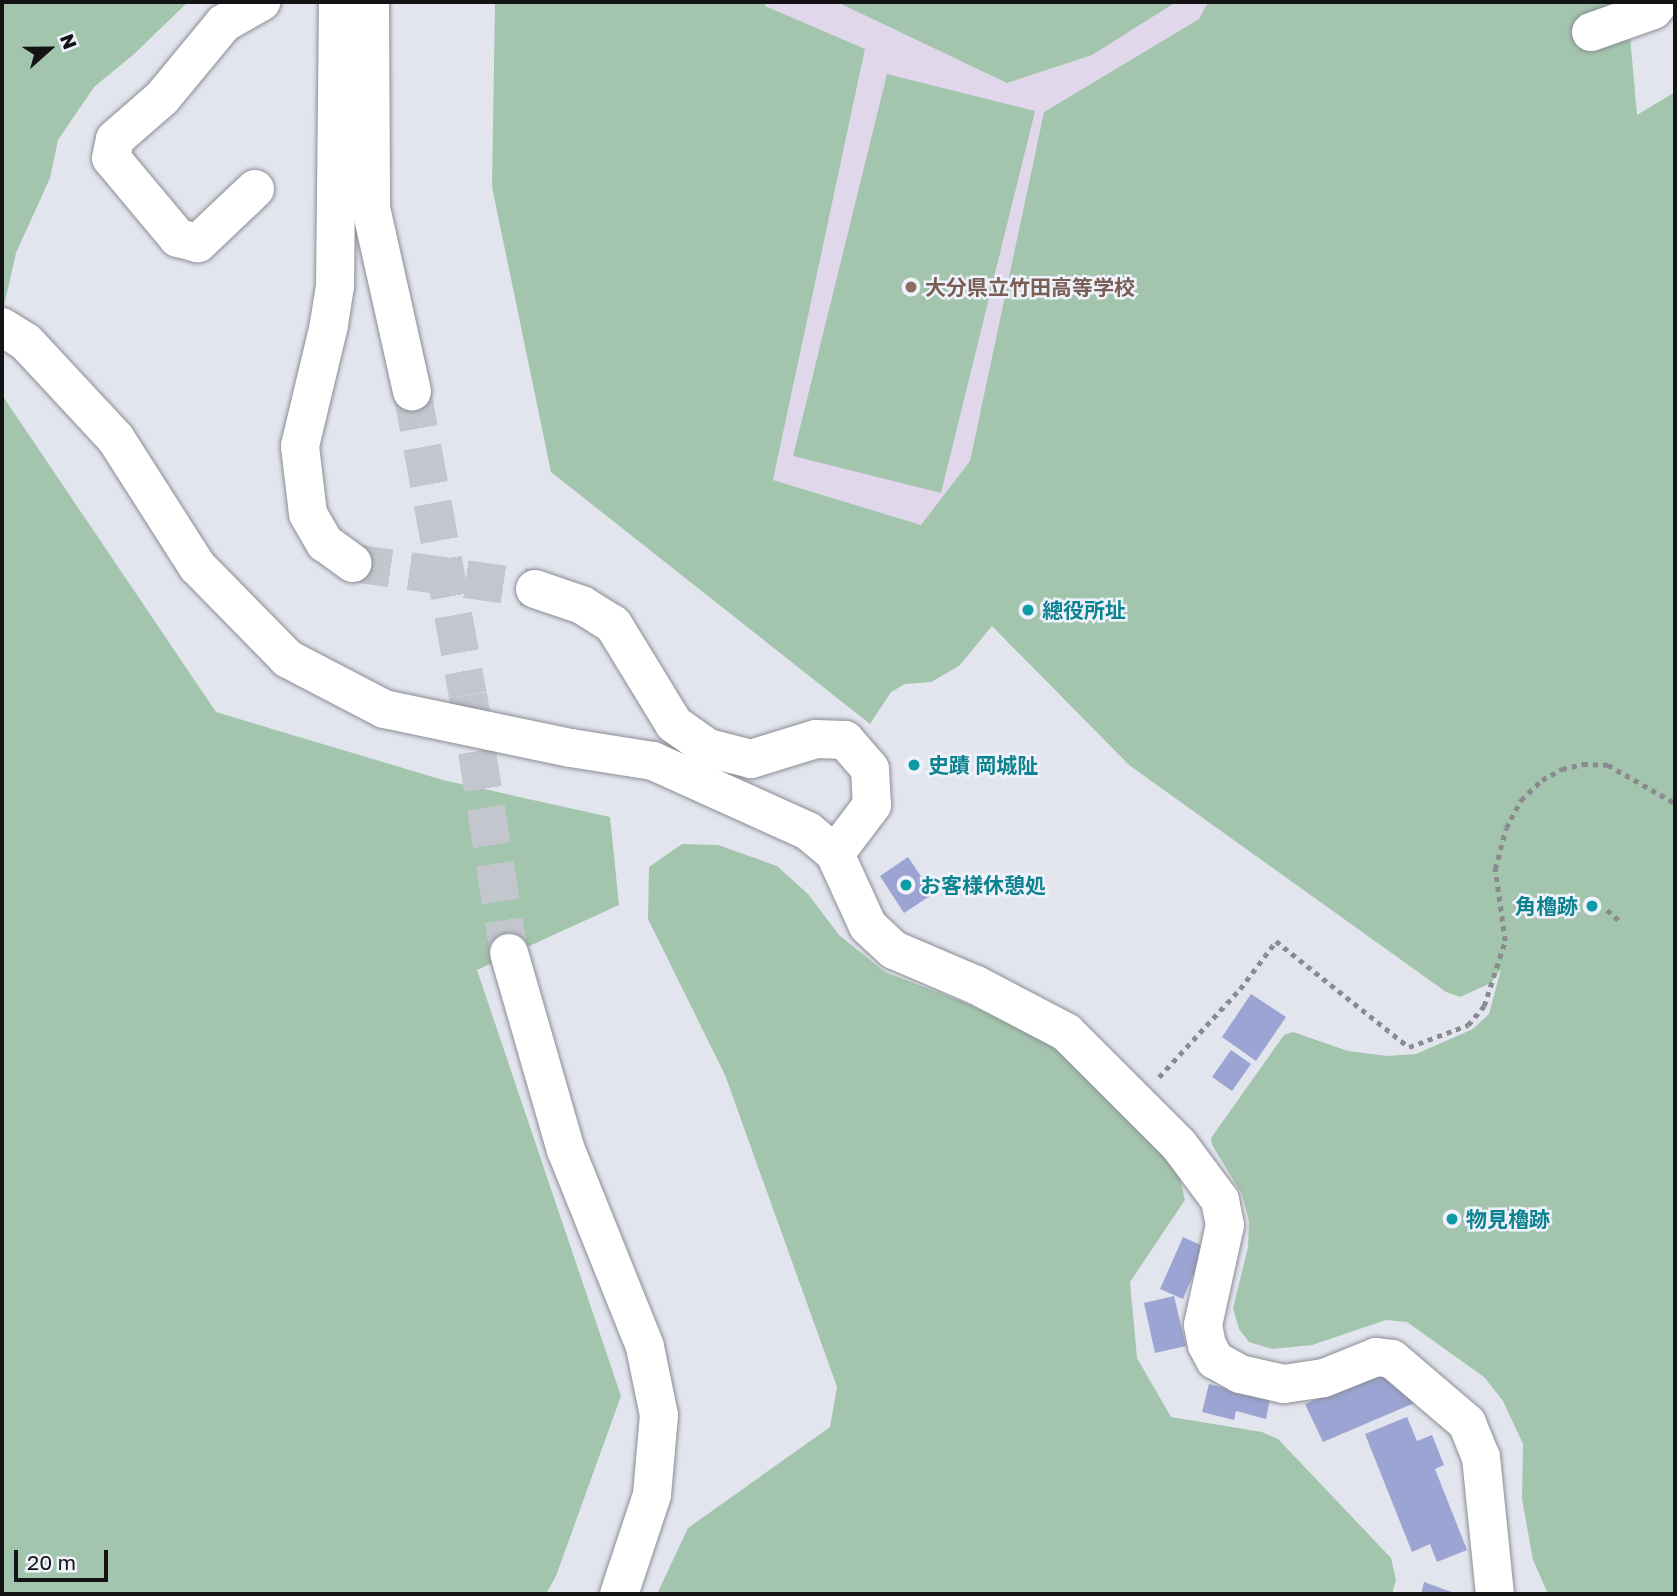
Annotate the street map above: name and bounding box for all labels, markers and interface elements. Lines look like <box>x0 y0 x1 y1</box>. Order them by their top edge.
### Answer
north arrow <box>14 14 84 84</box>
text: N <box>56 30 82 52</box>
place label: 大分県立竹田高等学校 <box>925 274 1135 300</box>
marker: 大分県立竹田高等学校 <box>903 279 919 295</box>
place label: 總役所址 <box>1042 597 1126 623</box>
marker: 總役所址 <box>1020 602 1036 618</box>
place label: 史蹟 岡城阯 <box>928 752 1038 778</box>
marker: 史蹟 岡城阯 <box>906 757 922 773</box>
place label: お客様休憩処 <box>920 872 1046 898</box>
marker: お客様休憩処 <box>898 877 914 893</box>
place label: 角櫓跡 <box>1515 893 1578 919</box>
marker: 角櫓跡 <box>1584 898 1600 914</box>
place label: 物見櫓跡 <box>1466 1206 1550 1232</box>
marker: 物見櫓跡 <box>1444 1211 1460 1227</box>
scale bar <box>18 1536 112 1580</box>
text: 20 m <box>27 1549 76 1575</box>

